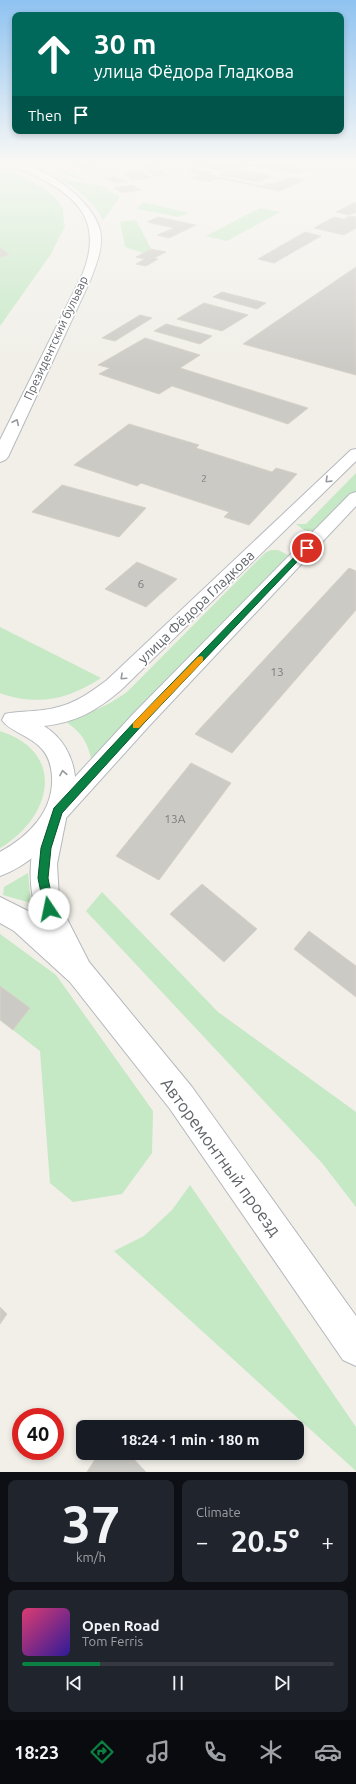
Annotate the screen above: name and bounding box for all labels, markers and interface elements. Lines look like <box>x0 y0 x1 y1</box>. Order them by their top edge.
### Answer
icon: ahead <box>28 28 80 80</box>
text: 30 m <box>94 28 156 59</box>
text: улица Фёдора Гладкова <box>94 61 294 81</box>
icon: arrive <box>70 104 92 126</box>
text: Then <box>28 107 62 124</box>
street label: Президентский бульвар <box>21 274 90 402</box>
one-way arrow <box>12 419 19 426</box>
house number: 2 <box>201 473 207 484</box>
one-way arrow <box>325 475 333 483</box>
pin <box>290 531 324 565</box>
icon: arrive <box>296 537 318 559</box>
street label: улица Фёдора Гладкова <box>135 547 257 667</box>
house number: 6 <box>138 577 145 590</box>
house number: 13 <box>270 665 284 678</box>
one-way arrow <box>120 672 128 680</box>
one-way arrow <box>59 770 68 776</box>
house number: 13А <box>164 812 186 825</box>
position arrow <box>28 888 70 930</box>
street label: Авторемонтный проезд <box>158 1074 285 1239</box>
speed limit sign: 40 <box>12 1408 64 1460</box>
text: 18:24 · 1 min · 180 m <box>121 1431 259 1448</box>
text: 37 <box>62 1495 120 1553</box>
text: Climate <box>196 1505 241 1519</box>
text: 20.5° <box>231 1524 299 1558</box>
text: − <box>196 1529 208 1554</box>
text: + <box>322 1529 334 1554</box>
text: km/h <box>76 1550 106 1564</box>
text: Open Road <box>82 1617 159 1634</box>
text: Tom Ferris <box>82 1634 143 1648</box>
icon: previous <box>63 1672 85 1694</box>
icon: pause <box>167 1672 189 1694</box>
icon: next <box>271 1672 293 1694</box>
icon: directions <box>88 1738 116 1766</box>
icon: music <box>144 1738 172 1766</box>
icon: phone <box>201 1738 229 1766</box>
icon: climate <box>257 1738 285 1766</box>
icon: car <box>314 1738 342 1766</box>
text: 18:23 <box>14 1742 59 1762</box>

